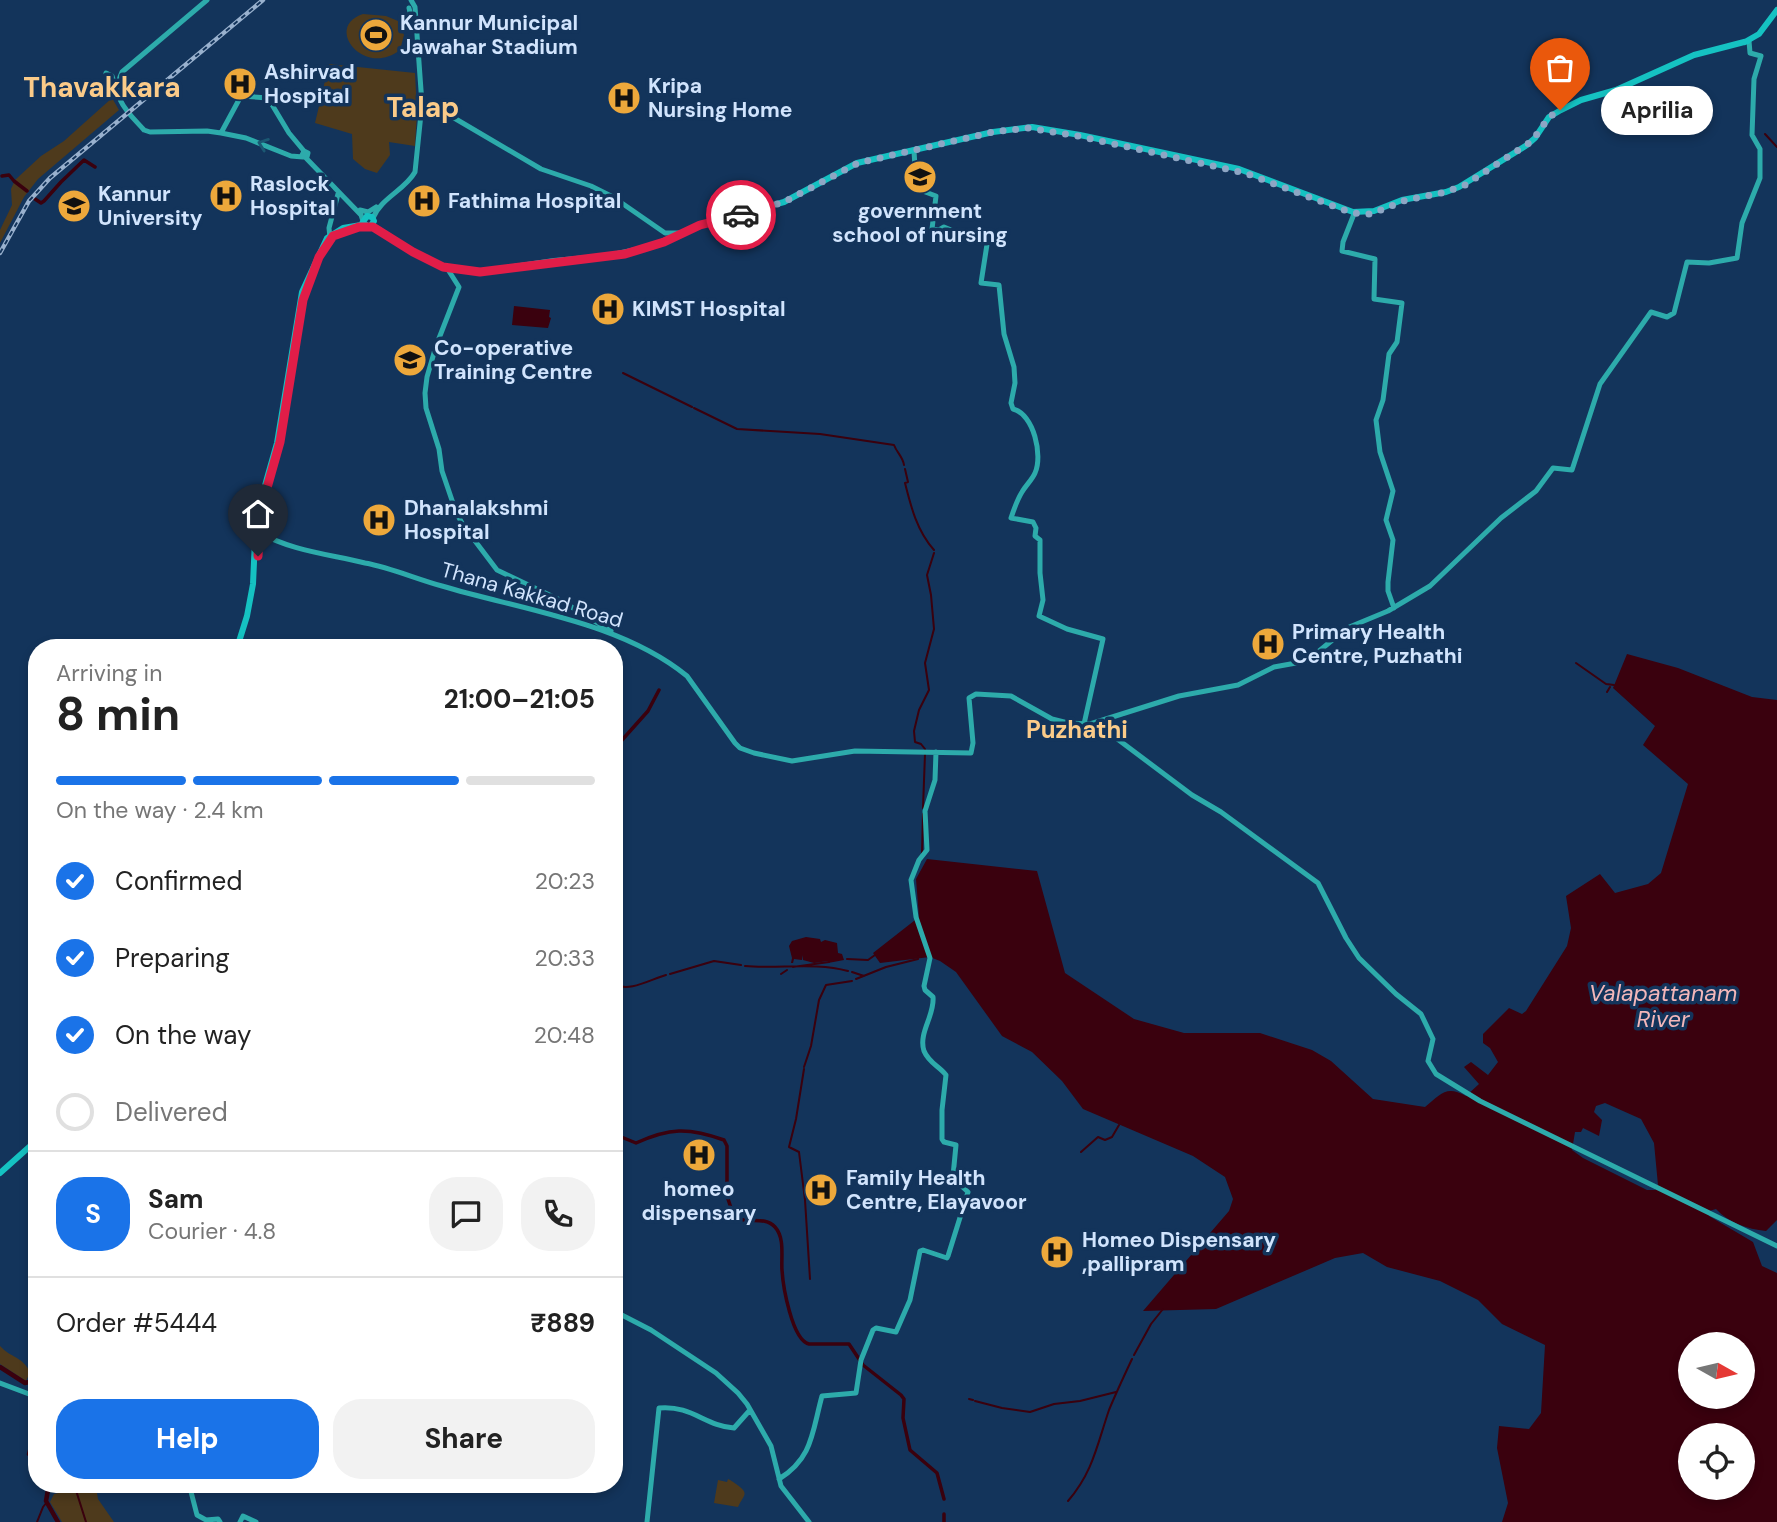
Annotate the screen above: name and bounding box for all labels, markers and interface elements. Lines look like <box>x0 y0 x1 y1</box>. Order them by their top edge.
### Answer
place label: Kannur Municipal Jawahar Stadium <box>400 9 578 61</box>
sports icon: Kannur Municipal Jawahar Stadium <box>357 16 395 54</box>
pin <box>1530 38 1590 110</box>
icon: bag <box>1541 49 1579 87</box>
place label: Ashirvad Hospital <box>264 58 355 110</box>
hospital icon: Ashirvad Hospital <box>221 65 259 103</box>
district label: Thavakkara <box>23 69 181 106</box>
place label: Kripa Nursing Home <box>648 72 792 124</box>
hospital icon: Kripa Nursing Home <box>605 79 643 117</box>
callout: Aprilia <box>1602 86 1714 134</box>
district label: Talap <box>387 89 459 126</box>
text: Aprilia <box>1620 95 1694 125</box>
one-way arrow <box>257 138 269 152</box>
school or university icon: government school of nursing <box>901 158 939 196</box>
place label: Raslock Hospital <box>250 170 336 222</box>
hospital icon: Raslock Hospital <box>207 177 245 215</box>
place label: Kannur University <box>98 180 203 232</box>
courier <box>706 180 776 250</box>
hospital icon: Fathima Hospital <box>405 182 443 220</box>
school or university icon: Kannur University <box>55 187 93 225</box>
place label: Fathima Hospital <box>448 187 621 215</box>
icon: car <box>722 196 760 234</box>
place label: government school of nursing <box>832 197 1008 249</box>
hospital icon: KIMST Hospital <box>589 290 627 328</box>
place label: KIMST Hospital <box>632 295 786 323</box>
place label: Co-operative Training Centre <box>434 334 593 386</box>
school or university icon: Co-operative Training Centre <box>391 341 429 379</box>
pin <box>228 484 288 556</box>
place label: Dhanalakshmi Hospital <box>404 494 549 546</box>
icon: home <box>239 495 277 533</box>
hospital icon: Dhanalakshmi Hospital <box>360 501 398 539</box>
street label: Thana Kakkad Road <box>438 556 626 634</box>
place label: Primary Health Centre, Puzhathi <box>1292 618 1462 670</box>
hospital icon: Primary Health Centre, Puzhathi <box>1249 625 1287 663</box>
text: Arriving in <box>56 658 162 688</box>
text: 21:00–21:05 <box>444 682 595 716</box>
text: 8 min <box>56 684 180 744</box>
district label: Puzhathi <box>1026 714 1128 745</box>
text: On the way · 2.4 km <box>56 795 263 825</box>
icon: check <box>56 862 94 900</box>
text: Confirmed <box>115 864 242 898</box>
text: 20:23 <box>535 866 595 896</box>
icon: check <box>56 939 94 977</box>
text: Preparing <box>115 941 230 975</box>
text: 20:33 <box>534 943 595 973</box>
water label: Valapattanam River <box>1589 978 1737 1034</box>
icon: check <box>56 1016 94 1054</box>
text: On the way <box>115 1018 251 1052</box>
text: 20:48 <box>534 1020 595 1050</box>
text: Delivered <box>115 1095 228 1129</box>
hospital icon: homeo dispensary <box>680 1136 718 1174</box>
place label: Family Health Centre, Elayavoor <box>846 1164 1027 1216</box>
hospital icon: Family Health Centre, Elayavoor <box>802 1171 840 1209</box>
place label: homeo dispensary <box>642 1175 757 1227</box>
button: chat <box>429 1177 503 1251</box>
button: phone <box>521 1177 595 1251</box>
text: Sam <box>148 1182 203 1216</box>
text: S <box>85 1197 101 1231</box>
text: Courier · 4.8 <box>148 1216 276 1246</box>
place label: Homeo Dispensary ,pallipram <box>1082 1226 1276 1278</box>
hospital icon: Homeo Dispensary ,pallipram <box>1038 1233 1076 1271</box>
text: Order #5444 <box>56 1306 217 1340</box>
text: ₹889 <box>530 1306 595 1340</box>
north arrow <box>1678 1332 1755 1409</box>
map controls <box>1678 1332 1755 1500</box>
button: Help <box>56 1399 319 1479</box>
button: Share <box>333 1399 595 1479</box>
button: locate <box>1678 1423 1755 1500</box>

